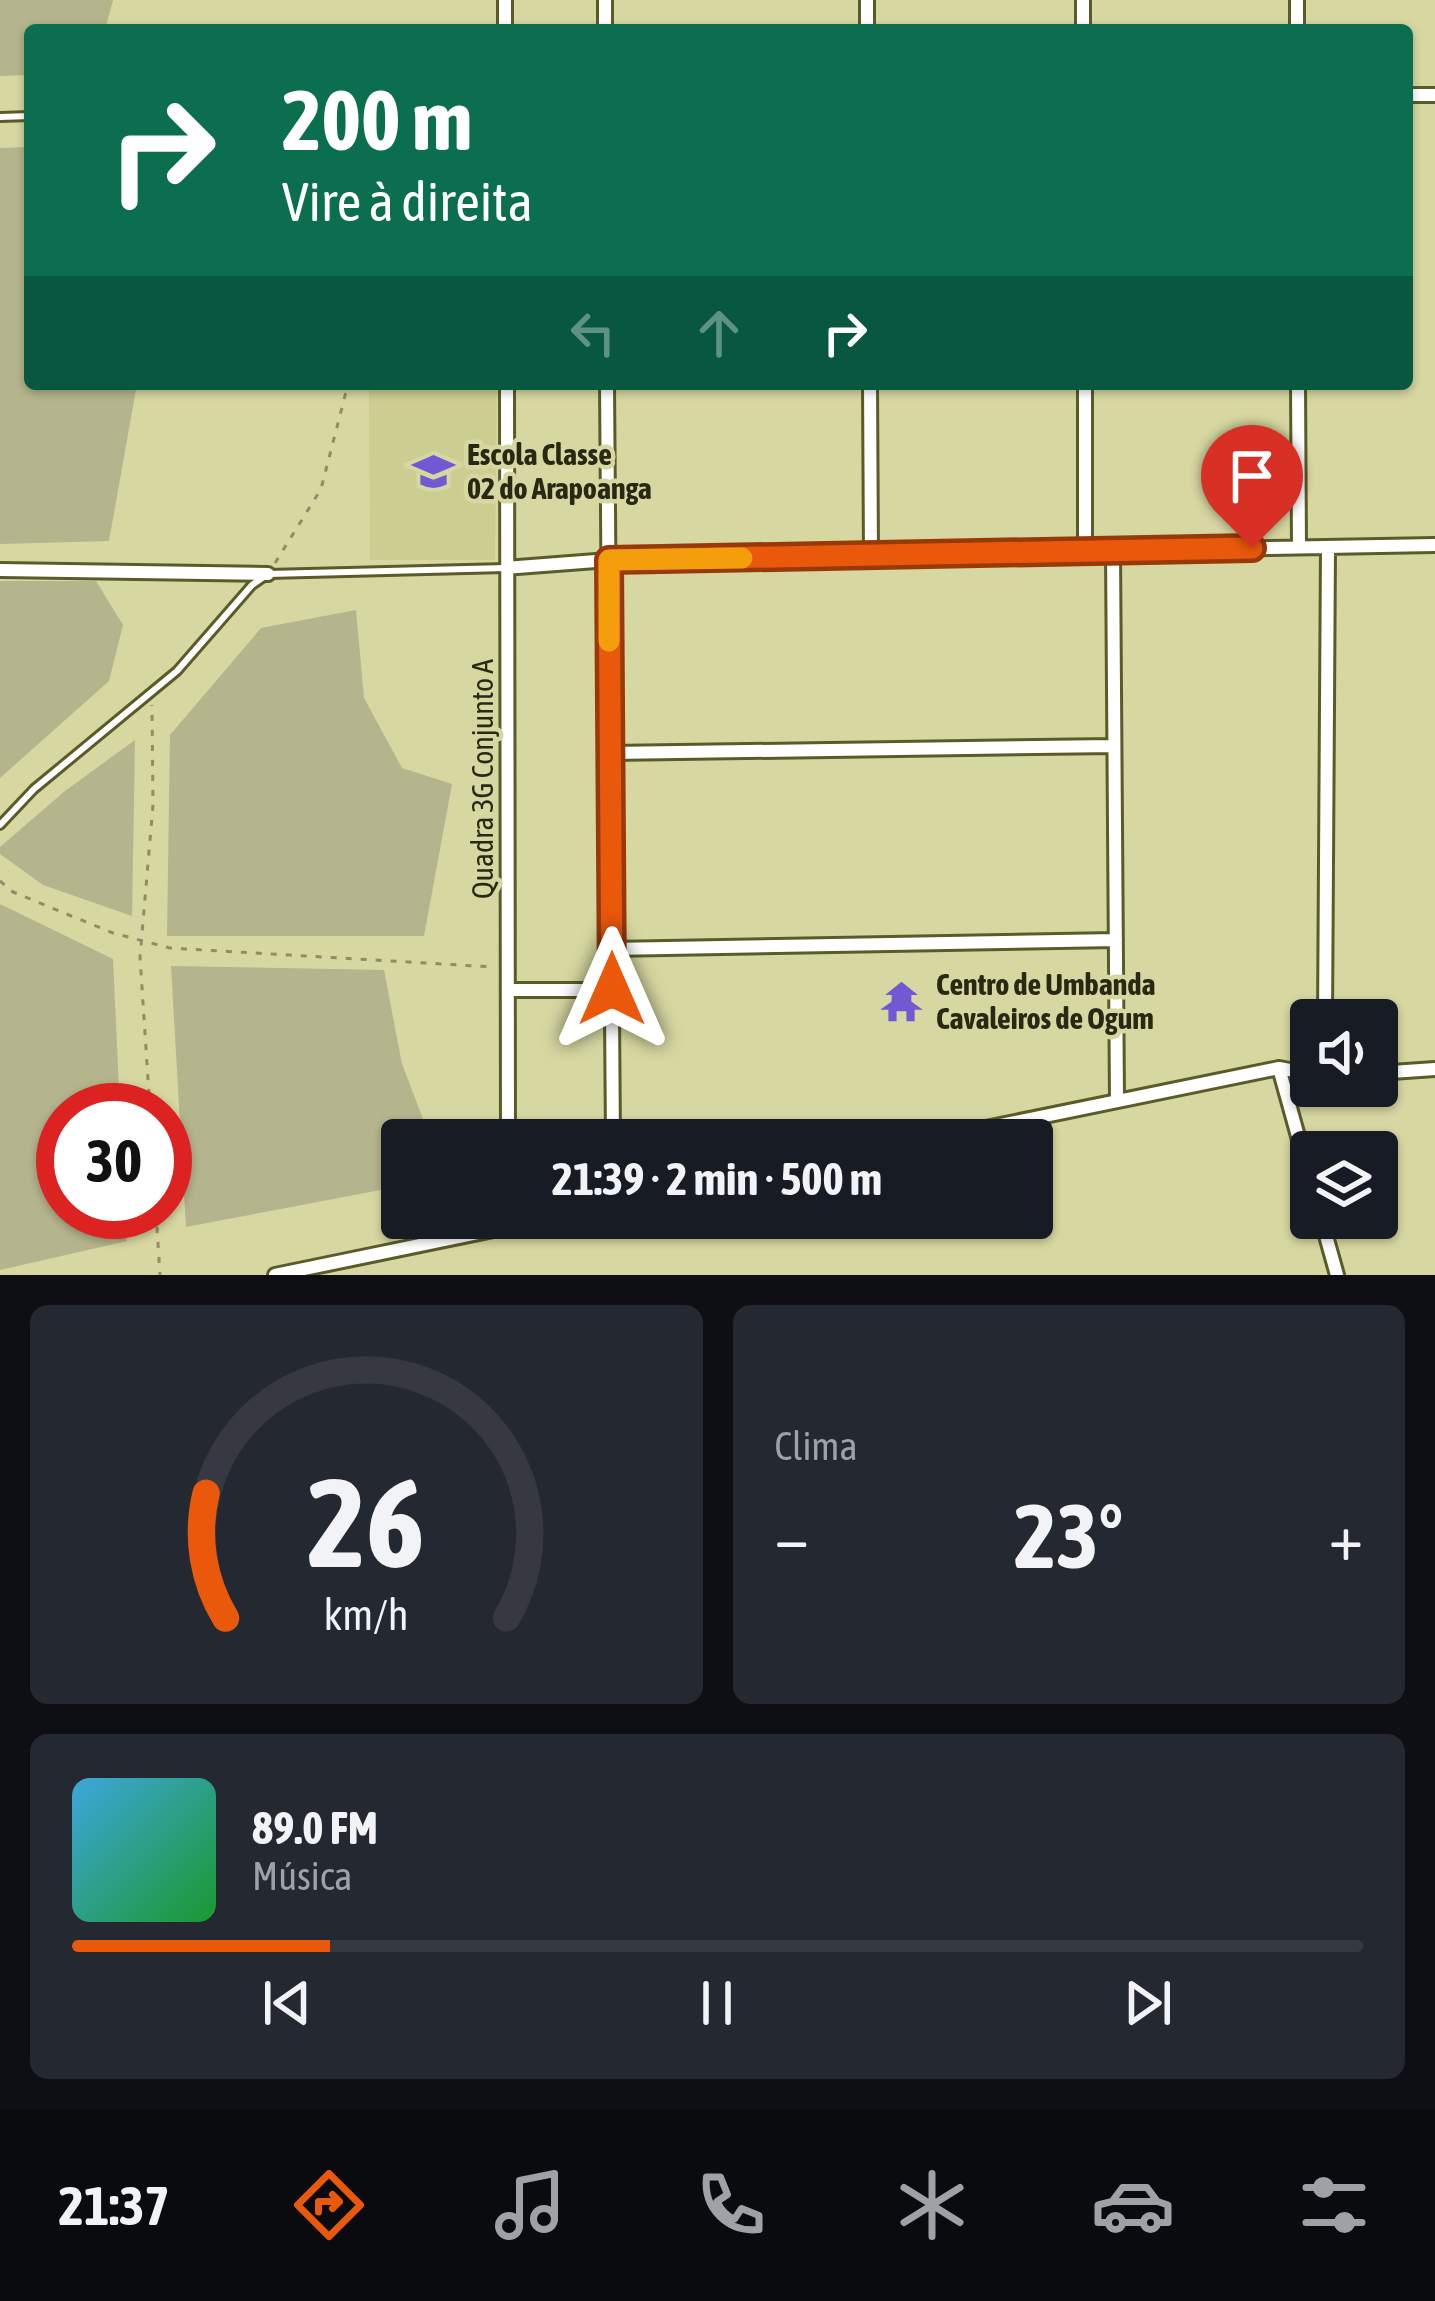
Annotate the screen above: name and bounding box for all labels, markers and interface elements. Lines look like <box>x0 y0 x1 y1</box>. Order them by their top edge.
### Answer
icon: right <box>84 72 240 228</box>
text: 200 m <box>282 72 472 168</box>
text: Vire à direita <box>282 171 533 232</box>
icon: left <box>560 300 626 366</box>
icon: ahead <box>686 300 752 366</box>
icon: right <box>812 300 878 366</box>
pin <box>1201 425 1303 548</box>
place label: Escola Classe 02 do Arapoanga <box>467 437 652 505</box>
icon: arrive <box>1219 443 1285 509</box>
school or university icon: Escola Classe 02 do Arapoanga <box>410 449 456 495</box>
street label: Quadra 3G Conjunto A <box>465 659 499 899</box>
position arrow <box>549 926 675 1052</box>
place label: Centro de Umbanda Cavaleiros de Ogum <box>936 967 1156 1035</box>
temple icon: Centro de Umbanda Cavaleiros de Ogum <box>879 979 925 1025</box>
map controls <box>1290 999 1398 1239</box>
button: sound <box>1290 999 1398 1107</box>
speed limit sign: 30 <box>36 1083 192 1239</box>
button: layers <box>1290 1131 1398 1239</box>
text: 21:39 · 2 min · 500 m <box>552 1153 882 1205</box>
text: Clima <box>775 1424 858 1468</box>
text: 26 <box>308 1450 425 1593</box>
text: 23° <box>1014 1484 1123 1587</box>
text: − <box>775 1498 809 1574</box>
text: + <box>1329 1498 1363 1574</box>
text: km/h <box>324 1589 409 1638</box>
text: 89.0 FM <box>252 1802 378 1854</box>
text: Música <box>252 1854 352 1898</box>
icon: previous <box>254 1970 320 2036</box>
icon: pause <box>684 1970 750 2036</box>
icon: next <box>1115 1970 1181 2036</box>
icon: directions <box>287 2163 371 2247</box>
icon: music <box>488 2163 572 2247</box>
icon: phone <box>689 2163 773 2247</box>
icon: climate <box>890 2163 974 2247</box>
icon: car <box>1091 2163 1175 2247</box>
icon: filters <box>1292 2163 1376 2247</box>
text: 21:37 <box>59 2175 170 2236</box>

